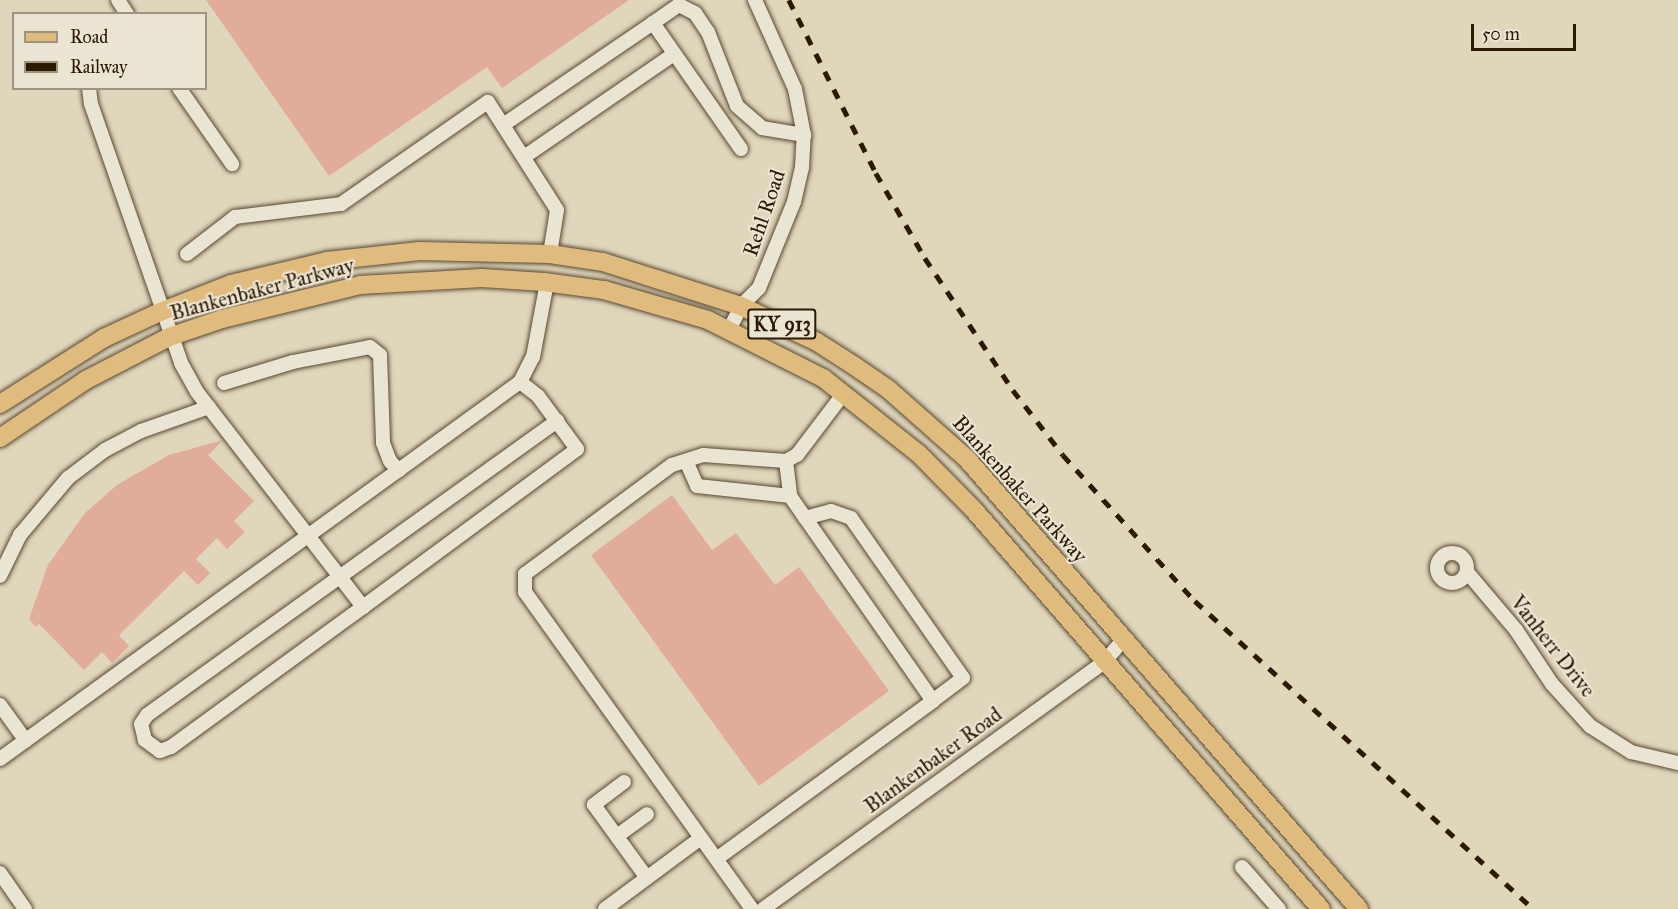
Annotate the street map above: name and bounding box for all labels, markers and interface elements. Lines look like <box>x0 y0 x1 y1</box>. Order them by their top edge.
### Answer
legend <box>12 12 207 90</box>
scale bar <box>1474 12 1579 50</box>
text: 50 m <box>1482 23 1520 45</box>
text: Road <box>70 26 108 48</box>
text: Railway <box>70 56 127 78</box>
street label: Rehl Road <box>737 166 791 260</box>
street label: Blankenbaker Parkway <box>167 252 357 326</box>
road number: KY 913 <box>746 307 818 341</box>
street label: Blankenbaker Parkway <box>947 410 1093 568</box>
street label: Vanherr Drive <box>1505 590 1601 702</box>
street label: Blankenbaker Road <box>859 702 1007 818</box>

